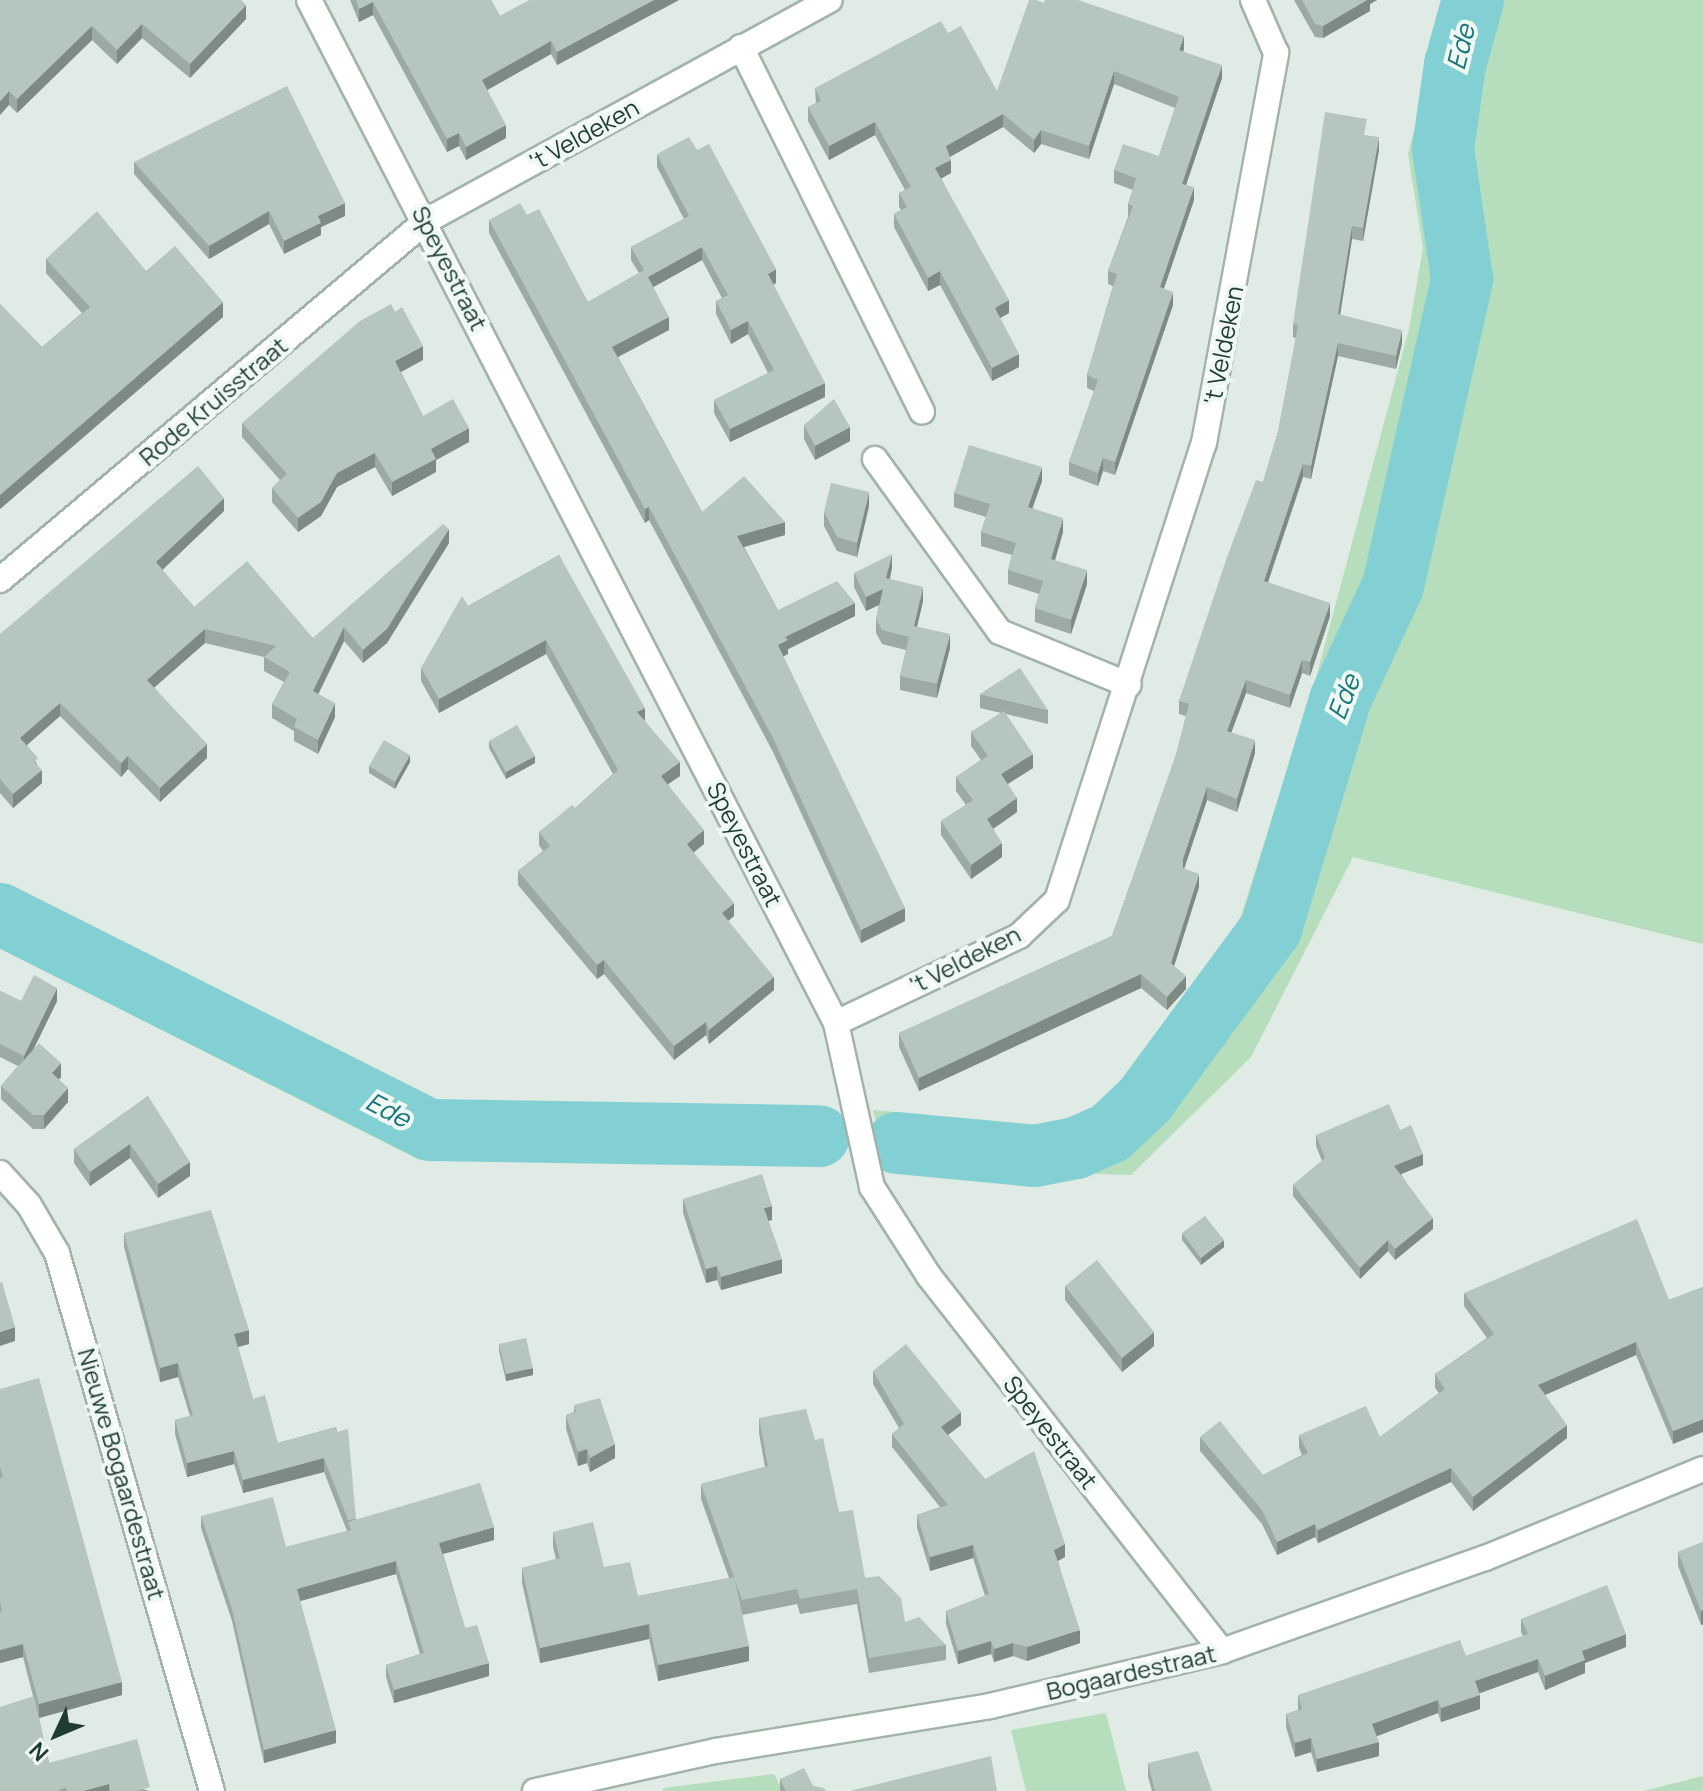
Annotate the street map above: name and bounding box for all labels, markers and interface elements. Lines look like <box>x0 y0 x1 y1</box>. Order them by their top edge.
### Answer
water label: Ede <box>1440 21 1482 73</box>
street label: 't Veldeken <box>525 92 643 176</box>
street label: Speyestraat <box>406 201 494 335</box>
street label: 't Veldeken <box>1197 283 1249 407</box>
street label: Rode Kruisstraat <box>133 331 293 471</box>
water label: Ede <box>1321 670 1367 724</box>
street label: Speyestraat <box>701 777 789 911</box>
street label: 't Veldeken <box>905 919 1025 999</box>
water label: Ede <box>361 1086 415 1134</box>
street label: Nieuwe Bogaardestraat <box>72 1345 172 1603</box>
street label: Speyestraat <box>998 1370 1104 1494</box>
street label: Bogaardestraat <box>1043 1638 1219 1706</box>
north arrow <box>16 1695 96 1775</box>
text: N <box>22 1736 55 1768</box>

